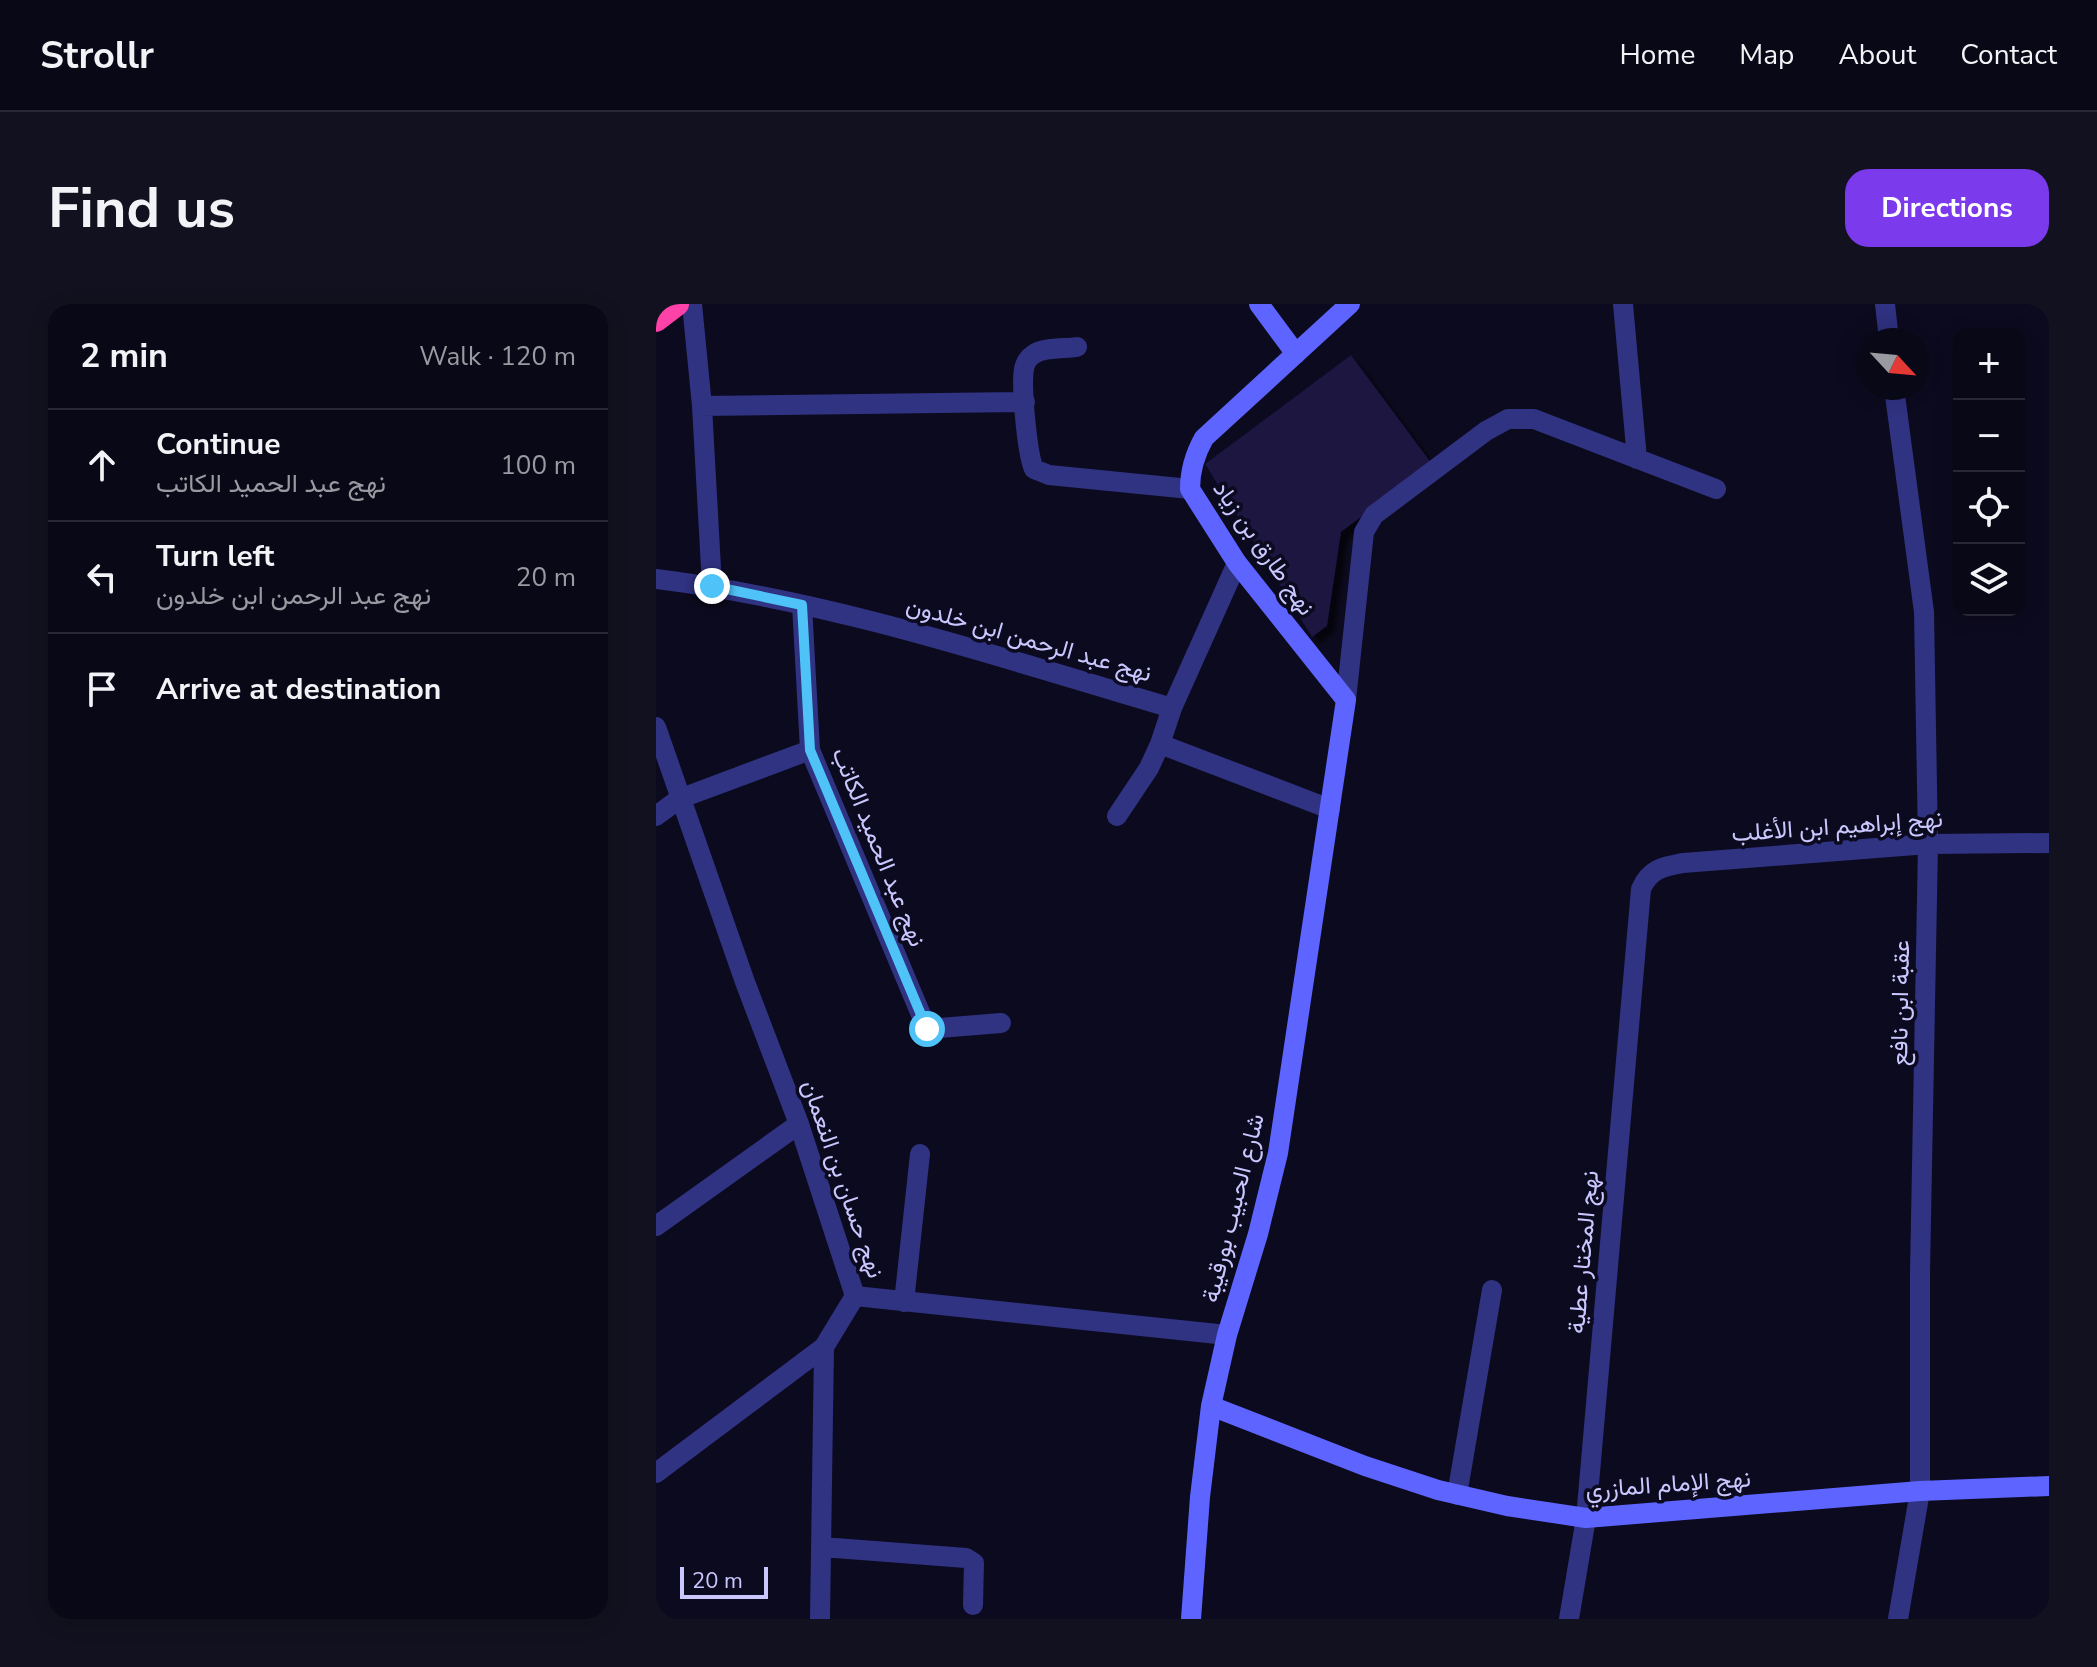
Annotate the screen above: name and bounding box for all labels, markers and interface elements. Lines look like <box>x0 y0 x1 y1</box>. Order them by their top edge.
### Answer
text: Strollr <box>40 30 154 81</box>
text: Home <box>1620 36 1695 74</box>
text: Map <box>1739 36 1794 74</box>
text: About <box>1838 36 1916 74</box>
text: Contact <box>1960 36 2057 74</box>
button: Directions <box>1845 169 2049 247</box>
text: Find us <box>48 170 235 247</box>
north arrow <box>1857 328 1929 400</box>
map controls <box>1953 328 2025 616</box>
button: + <box>1953 328 2025 400</box>
text: 2 min <box>80 333 168 379</box>
text: Walk · 120 m <box>419 339 576 374</box>
button: − <box>1953 400 2025 472</box>
text: Continue <box>156 424 281 465</box>
icon: ahead <box>80 443 124 487</box>
text: 100 m <box>500 448 576 483</box>
text: نهج عبد الحميد الكاتب <box>156 466 386 501</box>
button: locate <box>1953 472 2025 544</box>
street label: نهج طارق بن زياد <box>1205 474 1322 622</box>
text: Turn left <box>156 536 274 577</box>
button: layers <box>1953 544 2025 616</box>
icon: left <box>80 555 124 599</box>
text: 20 m <box>516 560 576 595</box>
route end <box>694 568 730 604</box>
text: نهج عبد الرحمن ابن خلدون <box>156 578 431 613</box>
street label: نهج عبد الرحمن ابن خلدون <box>902 589 1155 690</box>
icon: arrive <box>80 667 124 711</box>
text: Arrive at destination <box>156 669 441 710</box>
street label: نهج عبد الحميد الكاتب <box>823 743 934 952</box>
street label: نهج إبراهيم ابن الأغلب <box>1730 803 1944 850</box>
street label: عقبة ابن نافع <box>1883 940 1918 1066</box>
route start <box>909 1011 945 1047</box>
street label: نهج حسان بن النعمان <box>793 1076 892 1283</box>
street label: شارع الحبيب بورقيبة <box>1194 1110 1272 1306</box>
street label: نهج المختار عطية <box>1560 1169 1607 1335</box>
street label: نهج الإمام المازري <box>1584 1462 1752 1509</box>
scale bar <box>680 1563 768 1599</box>
text: 20 m <box>692 1566 743 1596</box>

